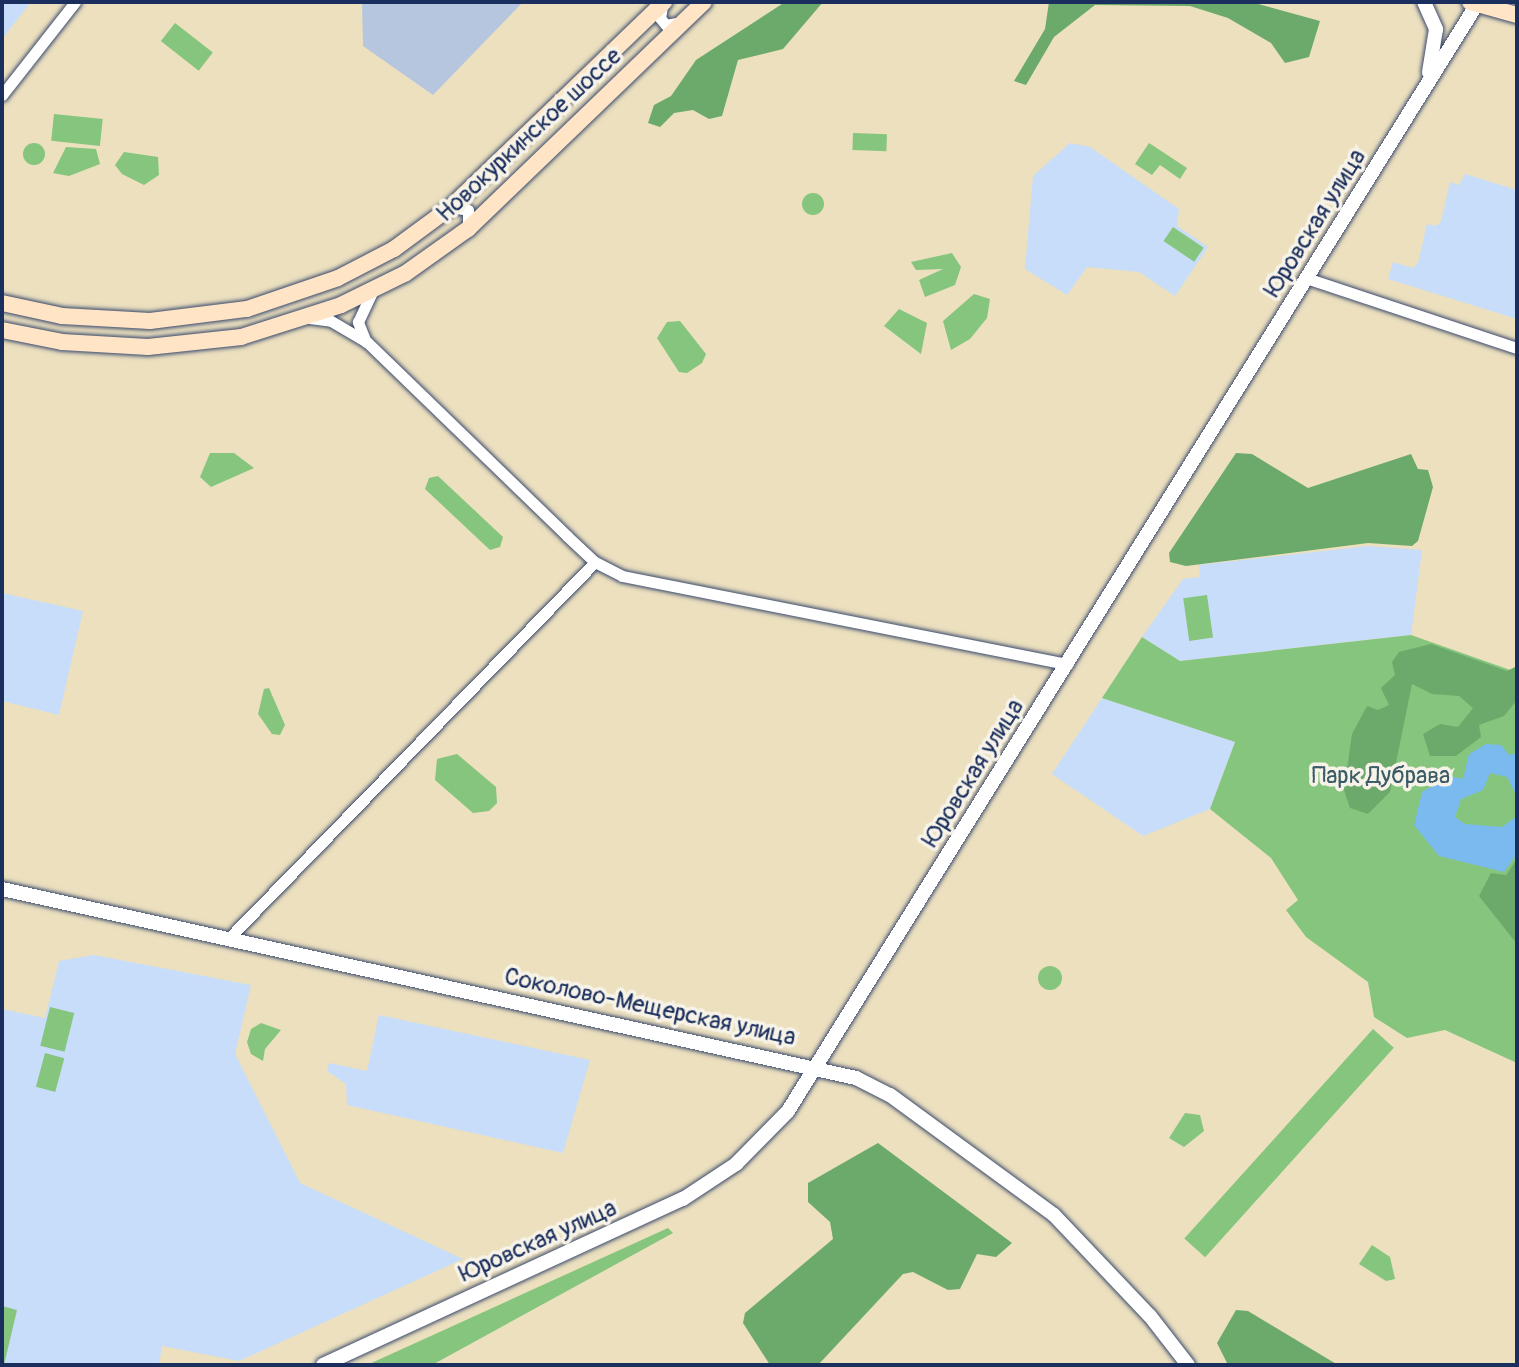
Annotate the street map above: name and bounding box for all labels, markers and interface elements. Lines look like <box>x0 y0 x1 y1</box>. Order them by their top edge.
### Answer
street label: Новокуркинское шоссе <box>431 42 627 228</box>
street label: Юровская улица <box>1258 144 1372 302</box>
street label: Юровская улица <box>916 694 1030 852</box>
park label: Парк Дубрава <box>1312 762 1450 790</box>
street label: Соколово-Мещерская улица <box>502 962 798 1052</box>
street label: Юровская улица <box>455 1194 621 1288</box>

